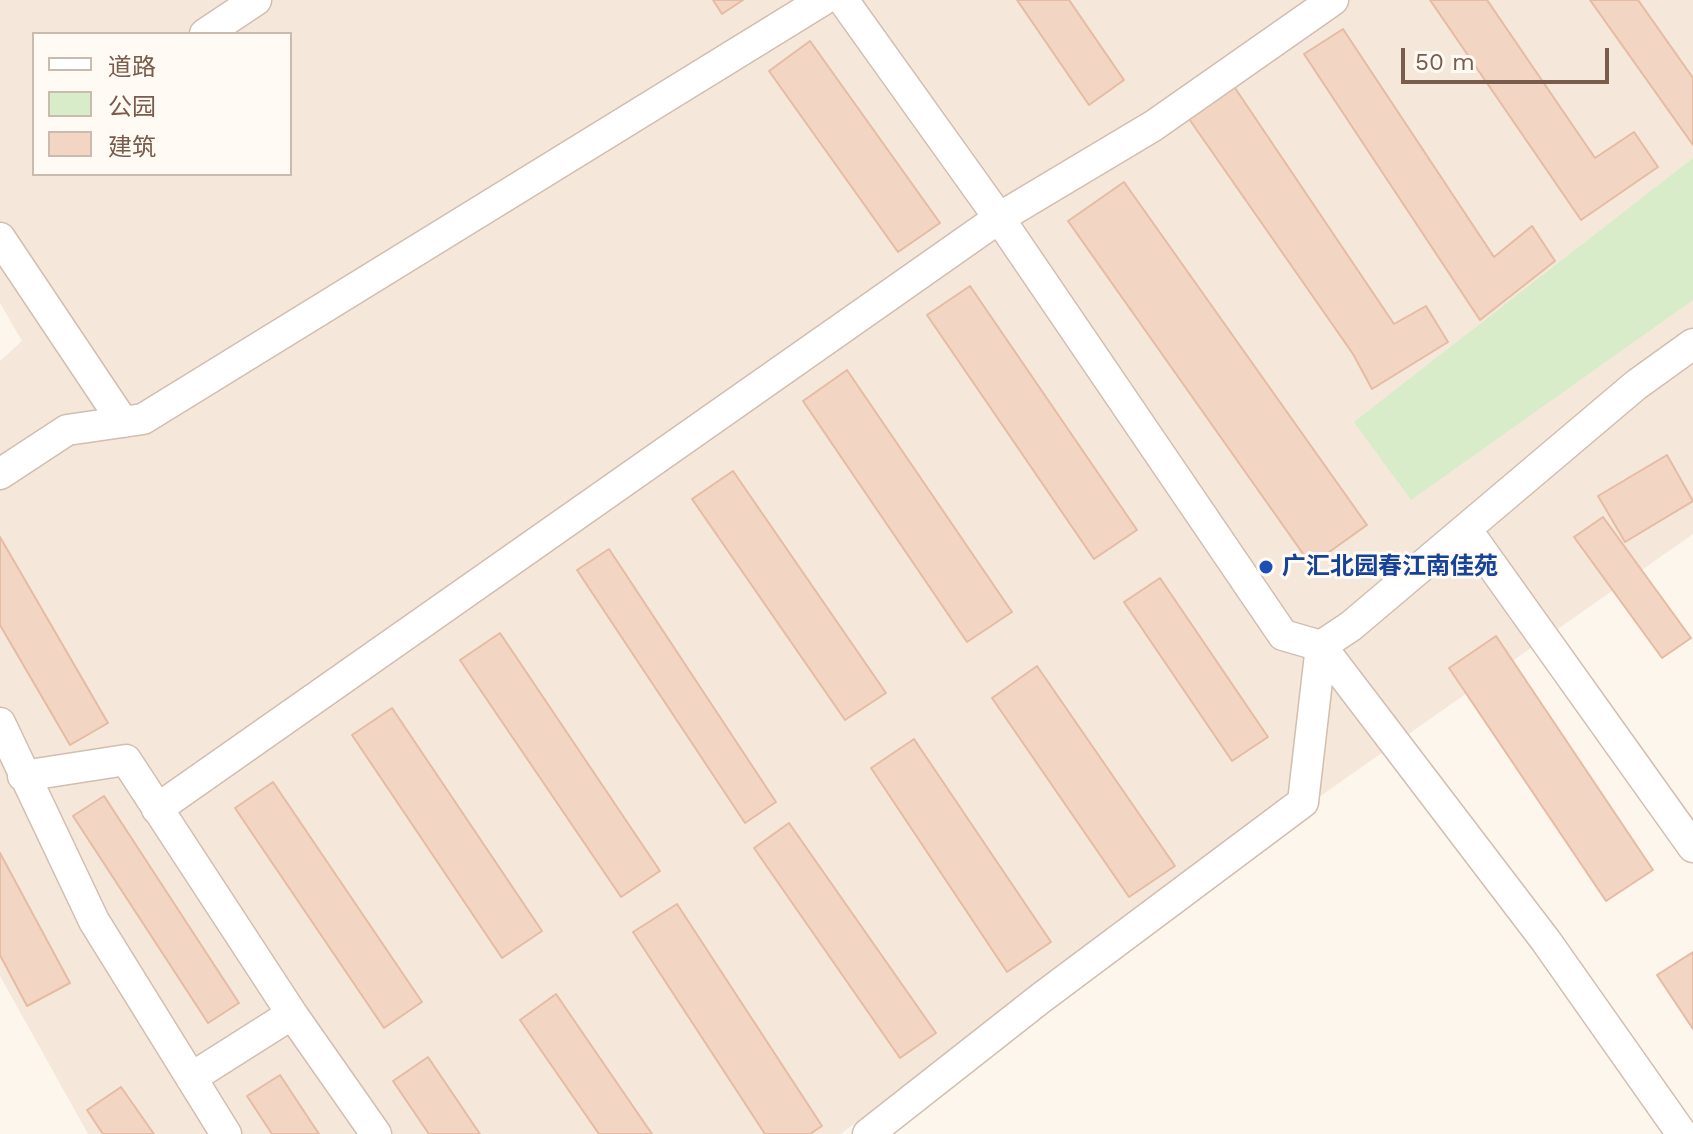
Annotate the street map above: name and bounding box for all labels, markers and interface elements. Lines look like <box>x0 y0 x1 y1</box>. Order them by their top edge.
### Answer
legend <box>32 32 292 176</box>
scale bar <box>1405 32 1613 82</box>
text: 50 m <box>1415 48 1475 76</box>
text: 道路 <box>108 53 156 81</box>
text: 公园 <box>108 93 156 121</box>
text: 建筑 <box>108 133 156 161</box>
place label: 广汇北园春江南佳苑 <box>1282 553 1498 581</box>
marker: 广汇北园春江南佳苑 <box>1257 558 1275 576</box>

